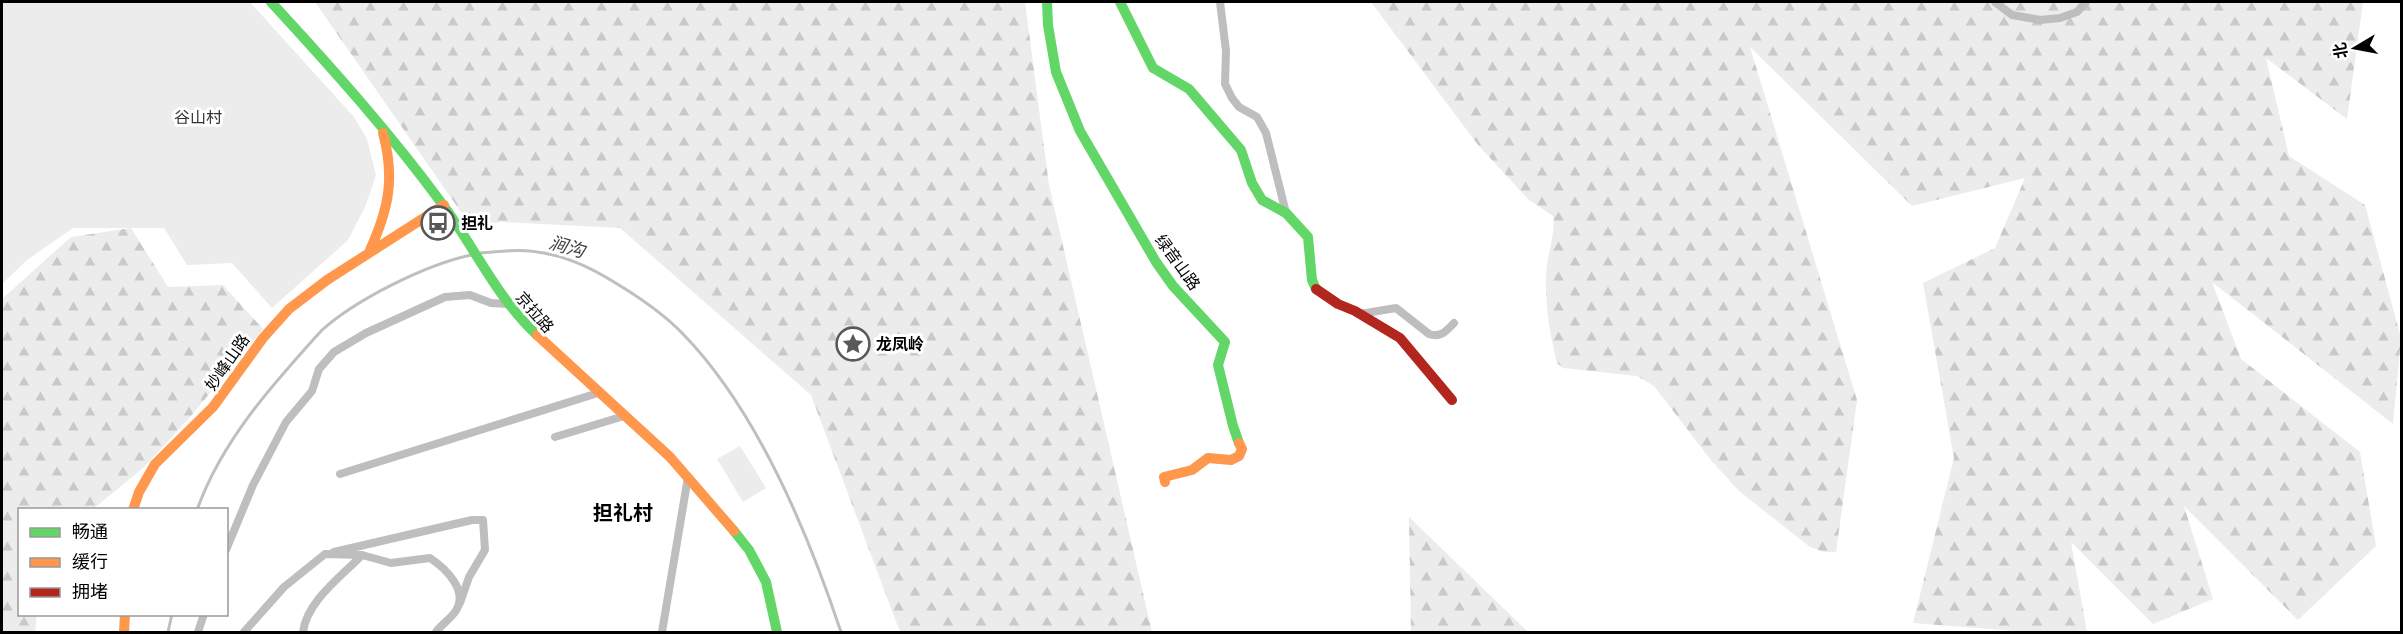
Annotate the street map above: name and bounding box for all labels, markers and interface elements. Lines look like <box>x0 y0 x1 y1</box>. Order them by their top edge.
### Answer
north arrow <box>2325 18 2385 78</box>
text: 北 <box>2331 41 2350 60</box>
park label: 谷山村 <box>174 109 222 126</box>
bus stop icon: 担礼 <box>420 205 456 241</box>
place label: 担礼 <box>461 214 493 232</box>
street label: 绿音山路 <box>1152 231 1203 293</box>
water label: 涧沟 <box>547 232 589 262</box>
street label: 京拉路 <box>512 289 557 336</box>
place icon: 龙凤岭 <box>835 326 871 362</box>
street label: 妙峰山路 <box>202 331 253 393</box>
place label: 龙凤岭 <box>876 335 924 353</box>
district label: 担礼村 <box>593 502 653 524</box>
legend <box>18 508 228 616</box>
text: 畅通 <box>72 522 108 542</box>
text: 缓行 <box>72 552 108 572</box>
text: 拥堵 <box>72 582 108 602</box>

